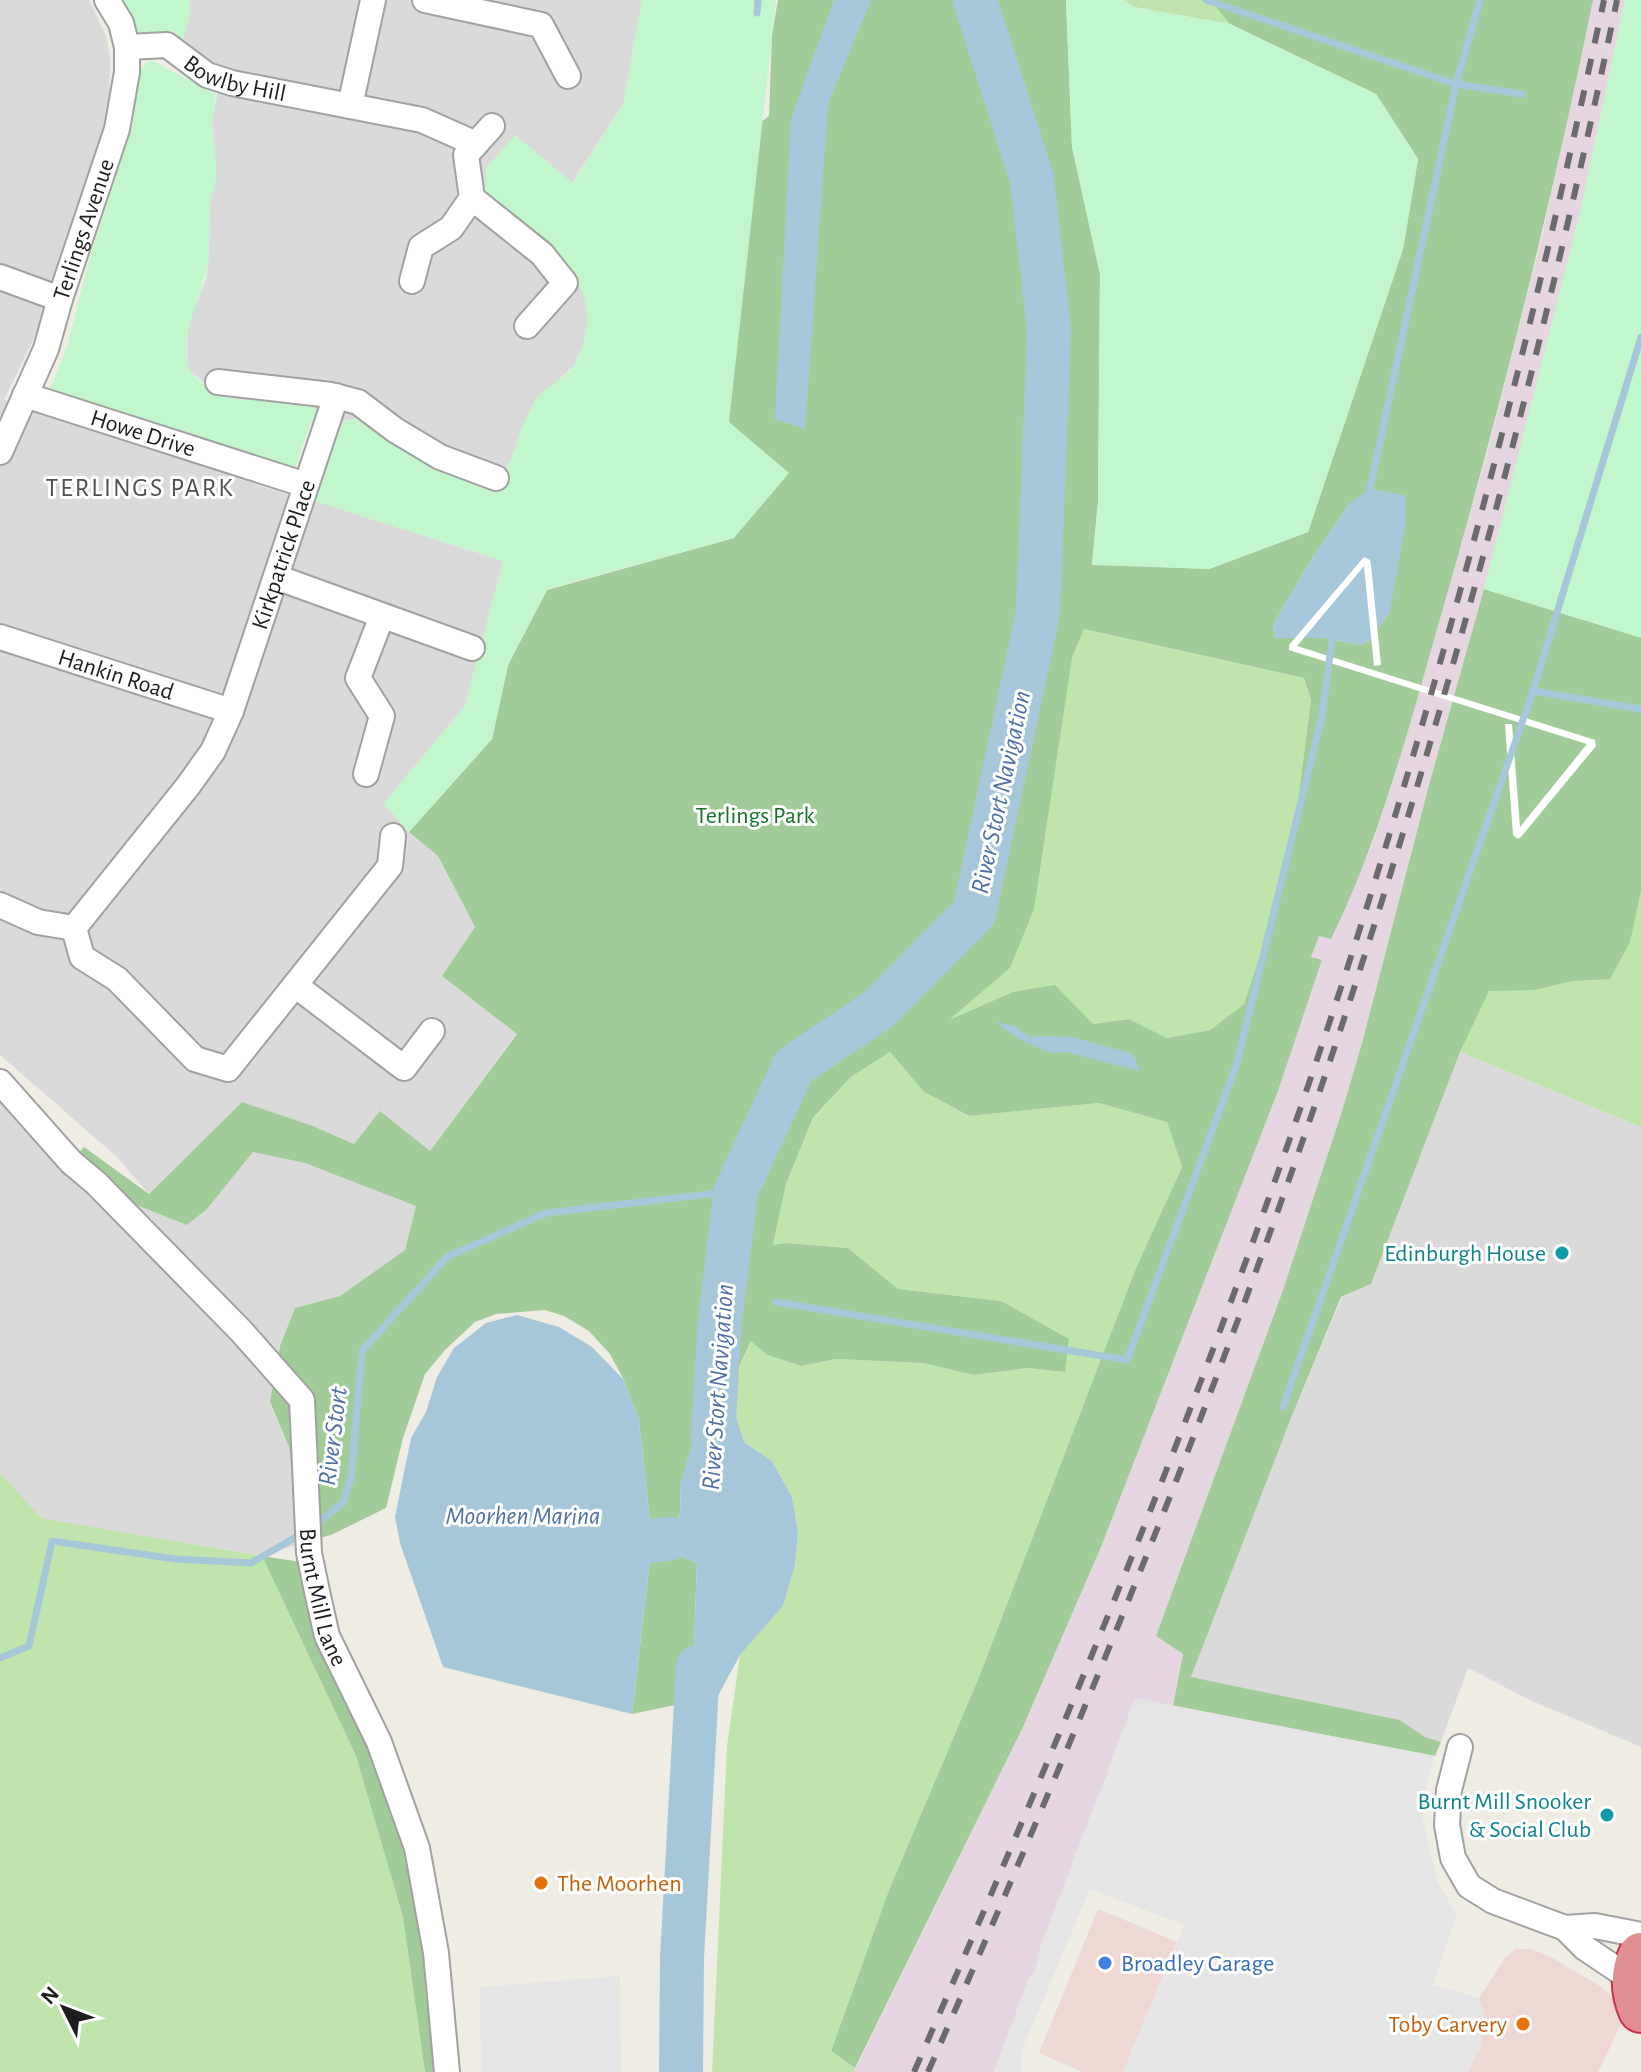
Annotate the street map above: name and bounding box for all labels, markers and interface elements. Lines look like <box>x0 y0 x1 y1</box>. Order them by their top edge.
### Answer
street label: Bowlby Hill <box>179 51 288 106</box>
street label: Terlings Avenue <box>49 156 119 304</box>
street label: Howe Drive <box>88 406 198 462</box>
district label: TERLINGS PARK <box>46 475 234 501</box>
street label: Kirkpatrick Place <box>248 477 320 633</box>
street label: Hankin Road <box>55 645 177 705</box>
water label: River Stort Navigation <box>967 688 1035 896</box>
park label: Terlings Park <box>695 804 815 828</box>
place label: Edinburgh House <box>1384 1242 1546 1266</box>
marker: Edinburgh House <box>1553 1244 1571 1262</box>
water label: River Stort Navigation <box>698 1283 738 1491</box>
water label: River Stort <box>314 1385 352 1487</box>
water label: Moorhen Marina <box>445 1503 601 1529</box>
street label: Burnt Mill Lane <box>295 1528 351 1670</box>
place label: Burnt Mill Snooker & Social Club <box>1417 1790 1591 1842</box>
marker: Burnt Mill Snooker & Social Club <box>1598 1806 1616 1824</box>
place label: The Moorhen <box>557 1872 682 1896</box>
marker: The Moorhen <box>532 1874 550 1892</box>
place label: Broadley Garage <box>1121 1952 1274 1976</box>
marker: Broadley Garage <box>1096 1954 1114 1972</box>
north arrow <box>24 1968 104 2048</box>
text: N <box>37 1982 63 2008</box>
place label: Toby Carvery <box>1388 2013 1507 2037</box>
marker: Toby Carvery <box>1514 2015 1532 2033</box>

